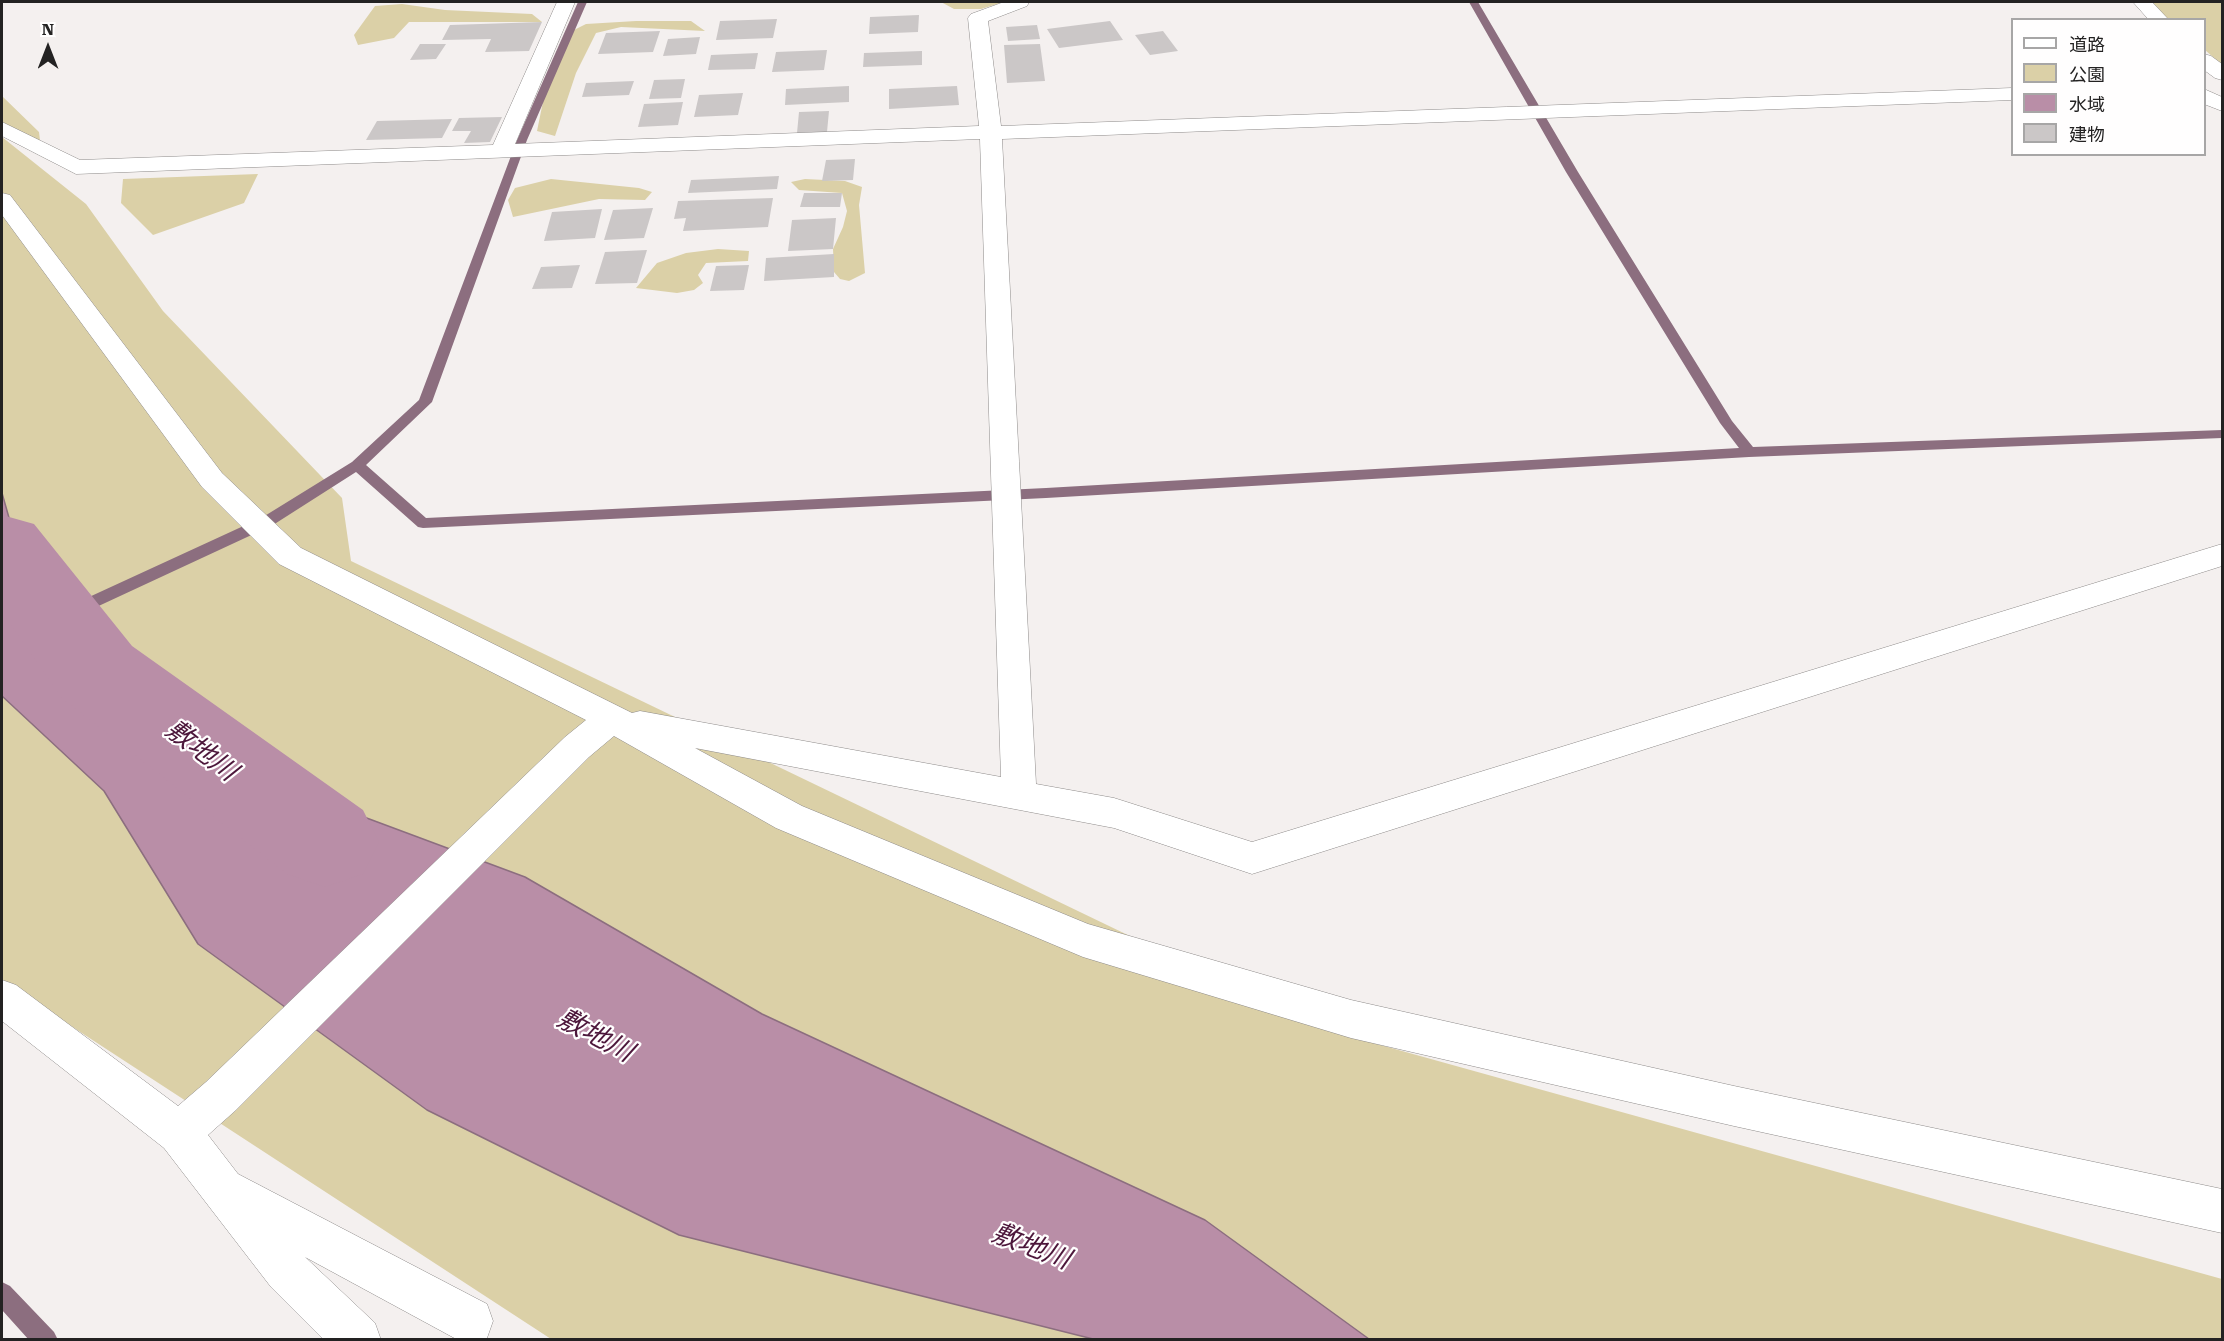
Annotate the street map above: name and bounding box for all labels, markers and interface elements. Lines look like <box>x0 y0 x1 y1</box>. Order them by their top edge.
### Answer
north arrow <box>18 18 78 78</box>
legend <box>2011 18 2206 156</box>
text: N <box>42 20 54 39</box>
text: 道路 <box>2069 34 2105 55</box>
text: 公園 <box>2069 64 2105 85</box>
text: 水域 <box>2069 94 2105 115</box>
text: 建物 <box>2069 124 2105 145</box>
water label: 敷地川 <box>159 714 243 788</box>
water label: 敷地川 <box>552 1003 638 1069</box>
water label: 敷地川 <box>987 1217 1075 1277</box>

